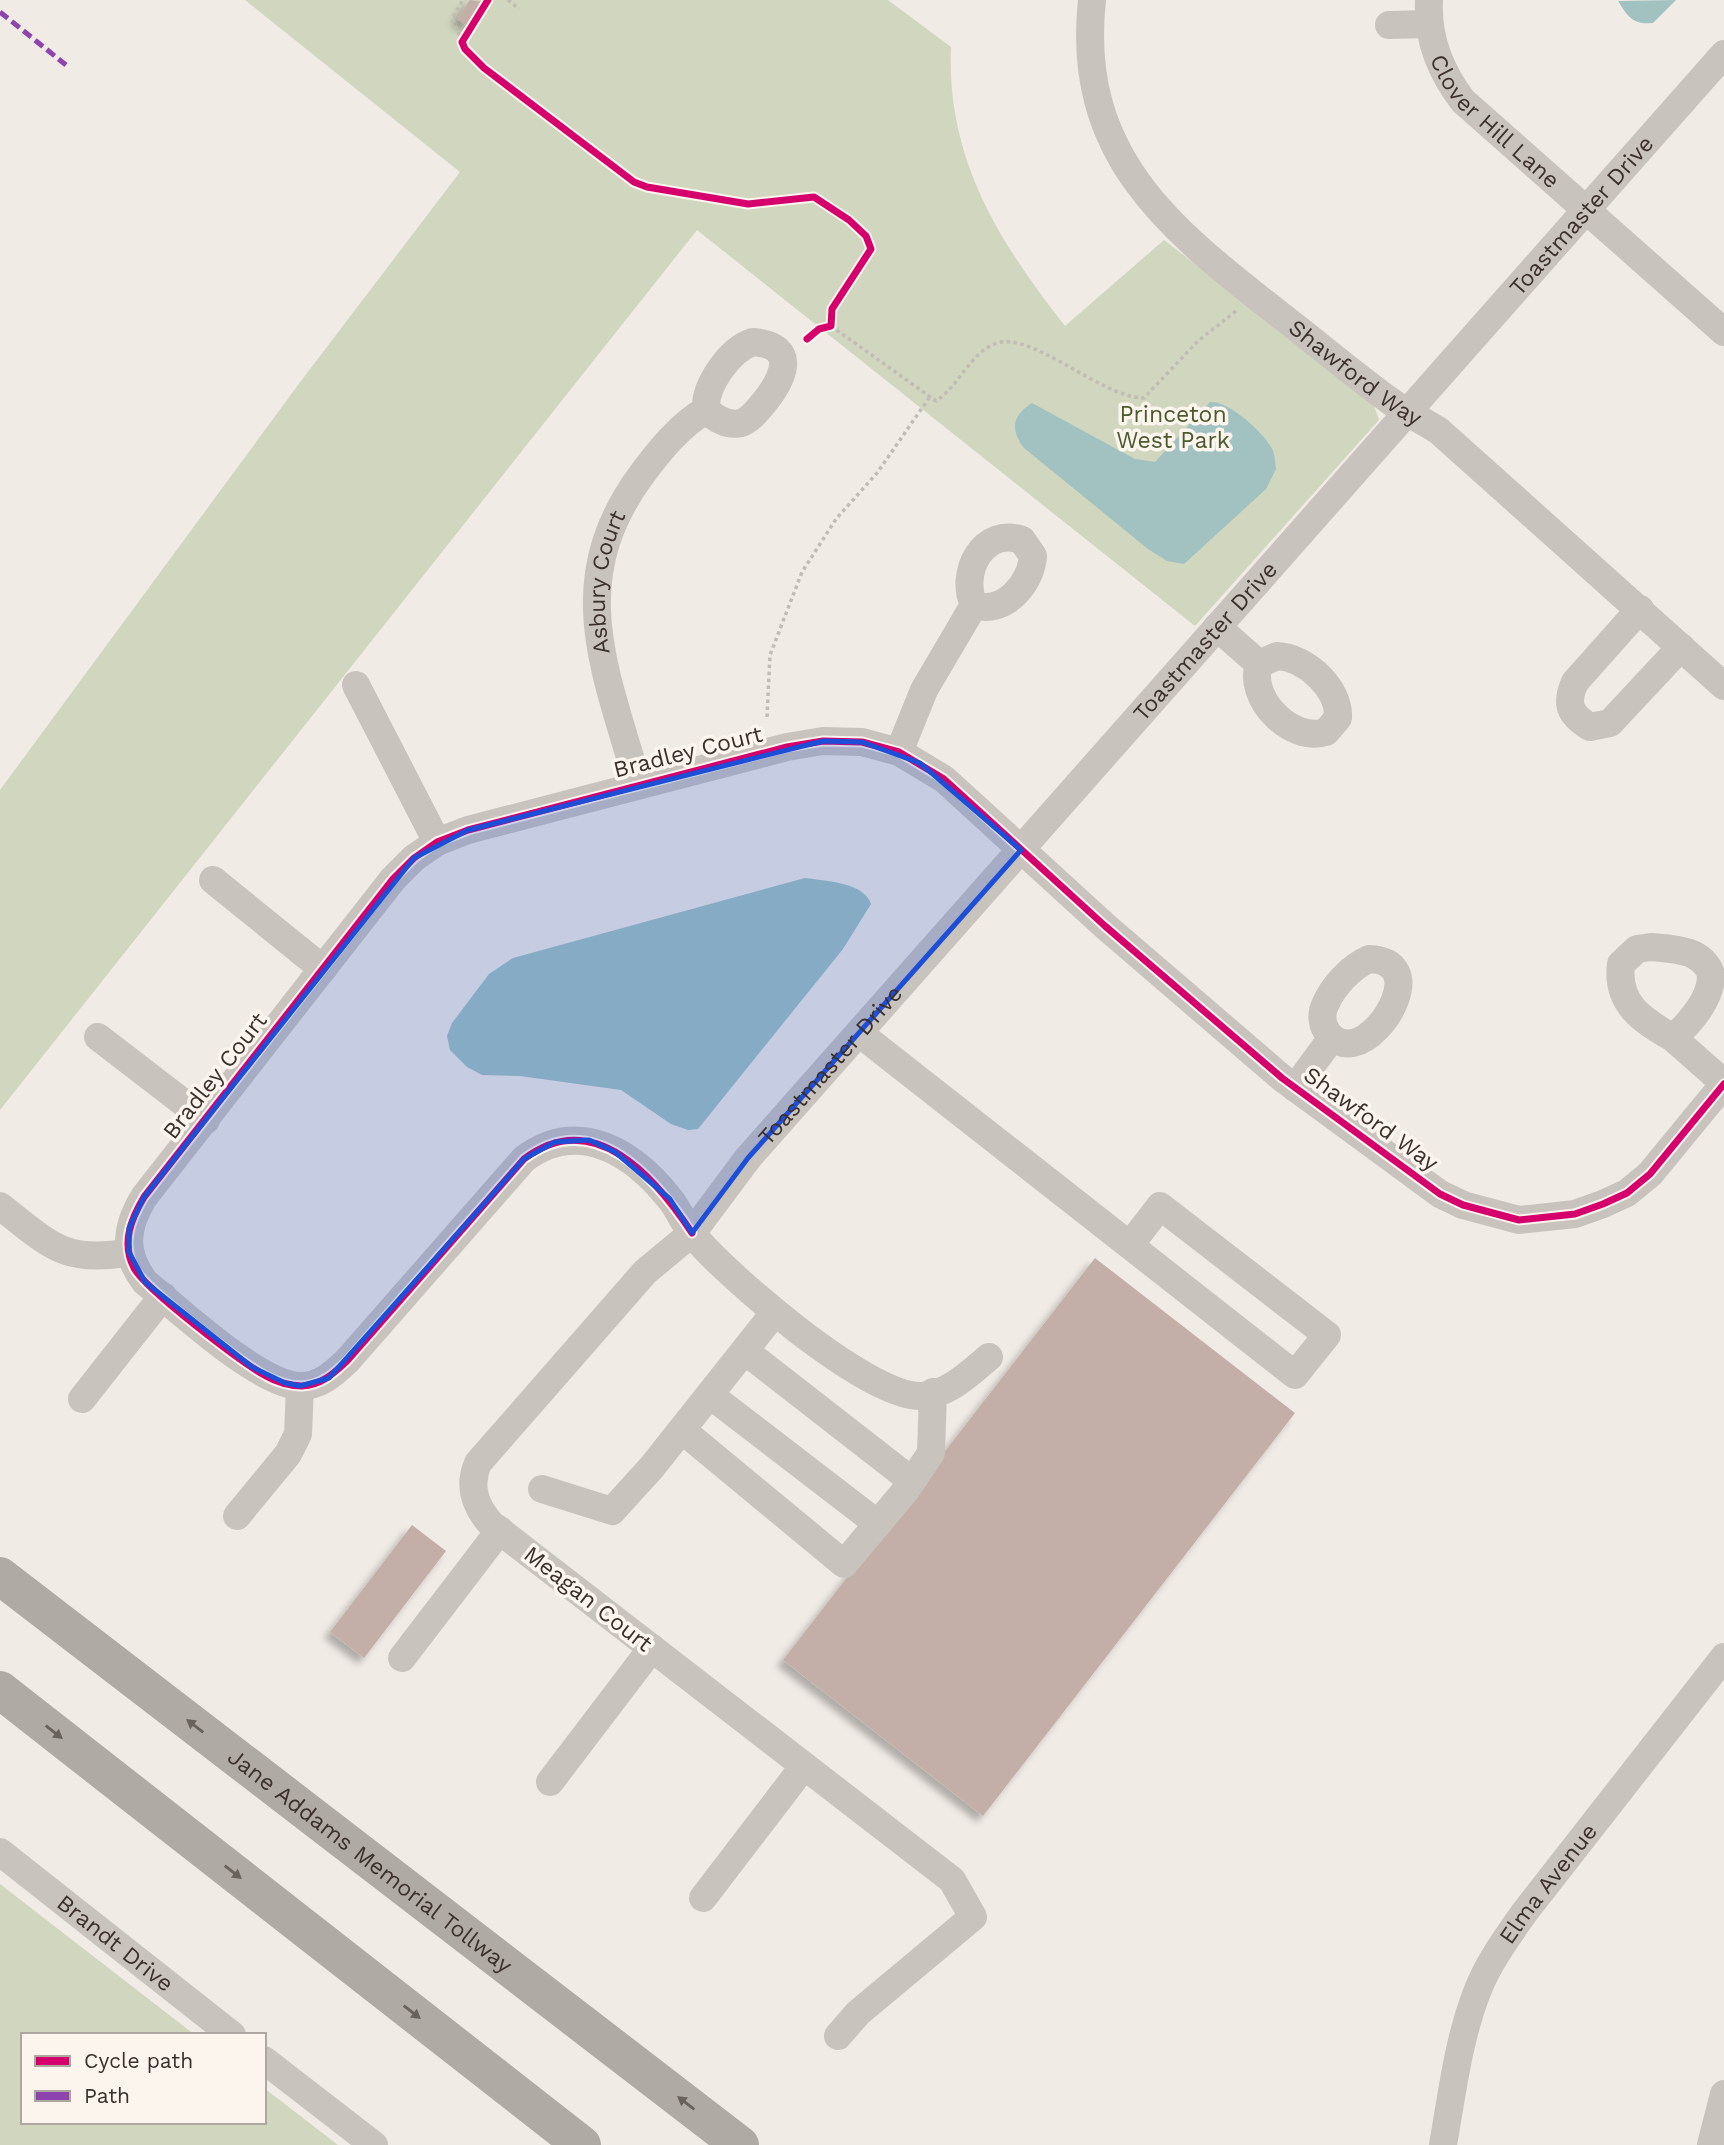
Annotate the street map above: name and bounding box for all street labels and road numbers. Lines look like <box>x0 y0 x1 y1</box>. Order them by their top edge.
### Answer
street label: Clover Hill Lane <box>1425 50 1565 194</box>
street label: Toastmaster Drive <box>1504 130 1659 301</box>
street label: Shawford Way <box>1284 314 1427 431</box>
street label: Asbury Court <box>583 505 631 656</box>
street label: Toastmaster Drive <box>1127 556 1283 726</box>
street label: Bradley Court <box>611 720 766 784</box>
street label: Toastmaster Drive <box>752 980 908 1150</box>
street label: Bradley Court <box>157 1007 273 1144</box>
street label: Shawford Way <box>1298 1061 1444 1177</box>
street label: Meagan Court <box>519 1541 658 1658</box>
street label: Jane Addams Memorial Tollway <box>223 1743 518 1979</box>
street label: Elma Avenue <box>1493 1818 1602 1949</box>
street label: Brandt Drive <box>52 1889 179 1997</box>

